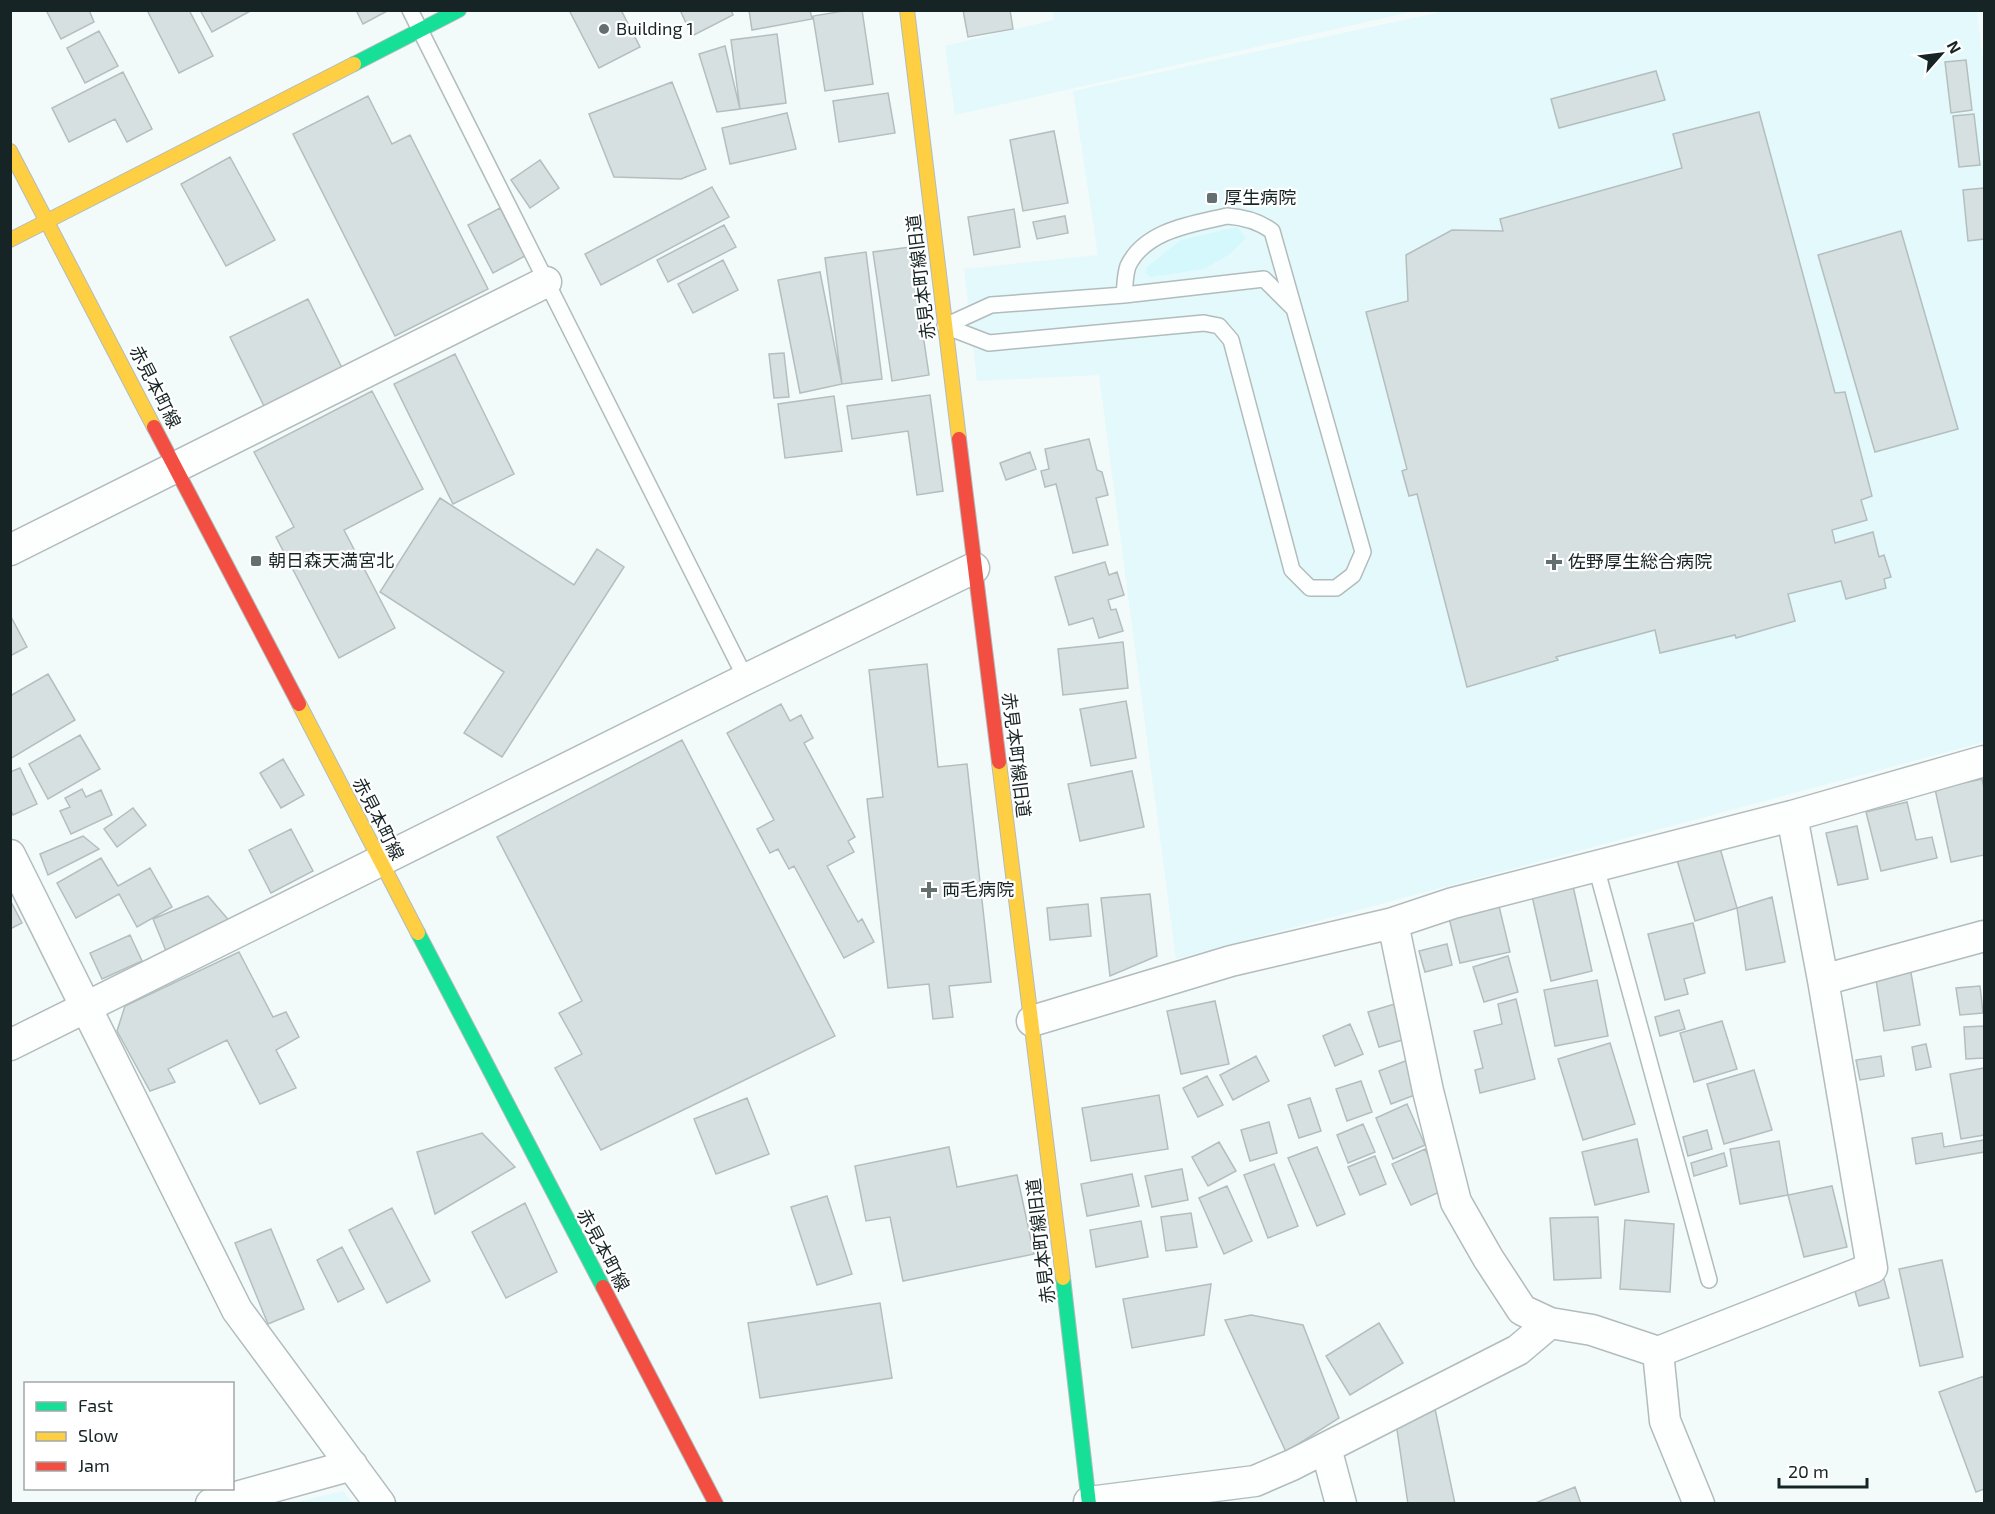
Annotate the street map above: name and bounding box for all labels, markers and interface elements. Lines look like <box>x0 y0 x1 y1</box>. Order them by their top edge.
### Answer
place label: Building 1 <box>616 17 694 39</box>
marker: Building 1 <box>597 22 611 36</box>
north arrow <box>1911 24 1971 84</box>
text: N <box>1944 37 1966 56</box>
place label: 厚生病院 <box>1224 186 1296 208</box>
marker: 厚生病院 <box>1205 191 1219 205</box>
street label: 赤見本町線旧道 <box>901 213 939 341</box>
street label: 赤見本町線 <box>126 341 186 432</box>
place label: 朝日森天満宮北 <box>268 549 394 571</box>
place label: 佐野厚生総合病院 <box>1568 550 1712 572</box>
marker: 佐野厚生総合病院 <box>1545 553 1563 571</box>
marker: 朝日森天満宮北 <box>249 554 263 568</box>
street label: 赤見本町線旧道 <box>998 691 1036 819</box>
street label: 赤見本町線 <box>349 773 409 864</box>
place label: 両毛病院 <box>942 878 1014 900</box>
marker: 両毛病院 <box>920 881 938 899</box>
street label: 赤見本町線旧道 <box>1021 1177 1059 1305</box>
street label: 赤見本町線 <box>573 1205 635 1294</box>
legend <box>24 1382 234 1490</box>
text: Fast <box>78 1394 113 1416</box>
text: Slow <box>78 1424 119 1446</box>
scale bar <box>1779 1451 1868 1489</box>
text: Jam <box>78 1454 110 1476</box>
text: 20 m <box>1788 1460 1829 1482</box>

